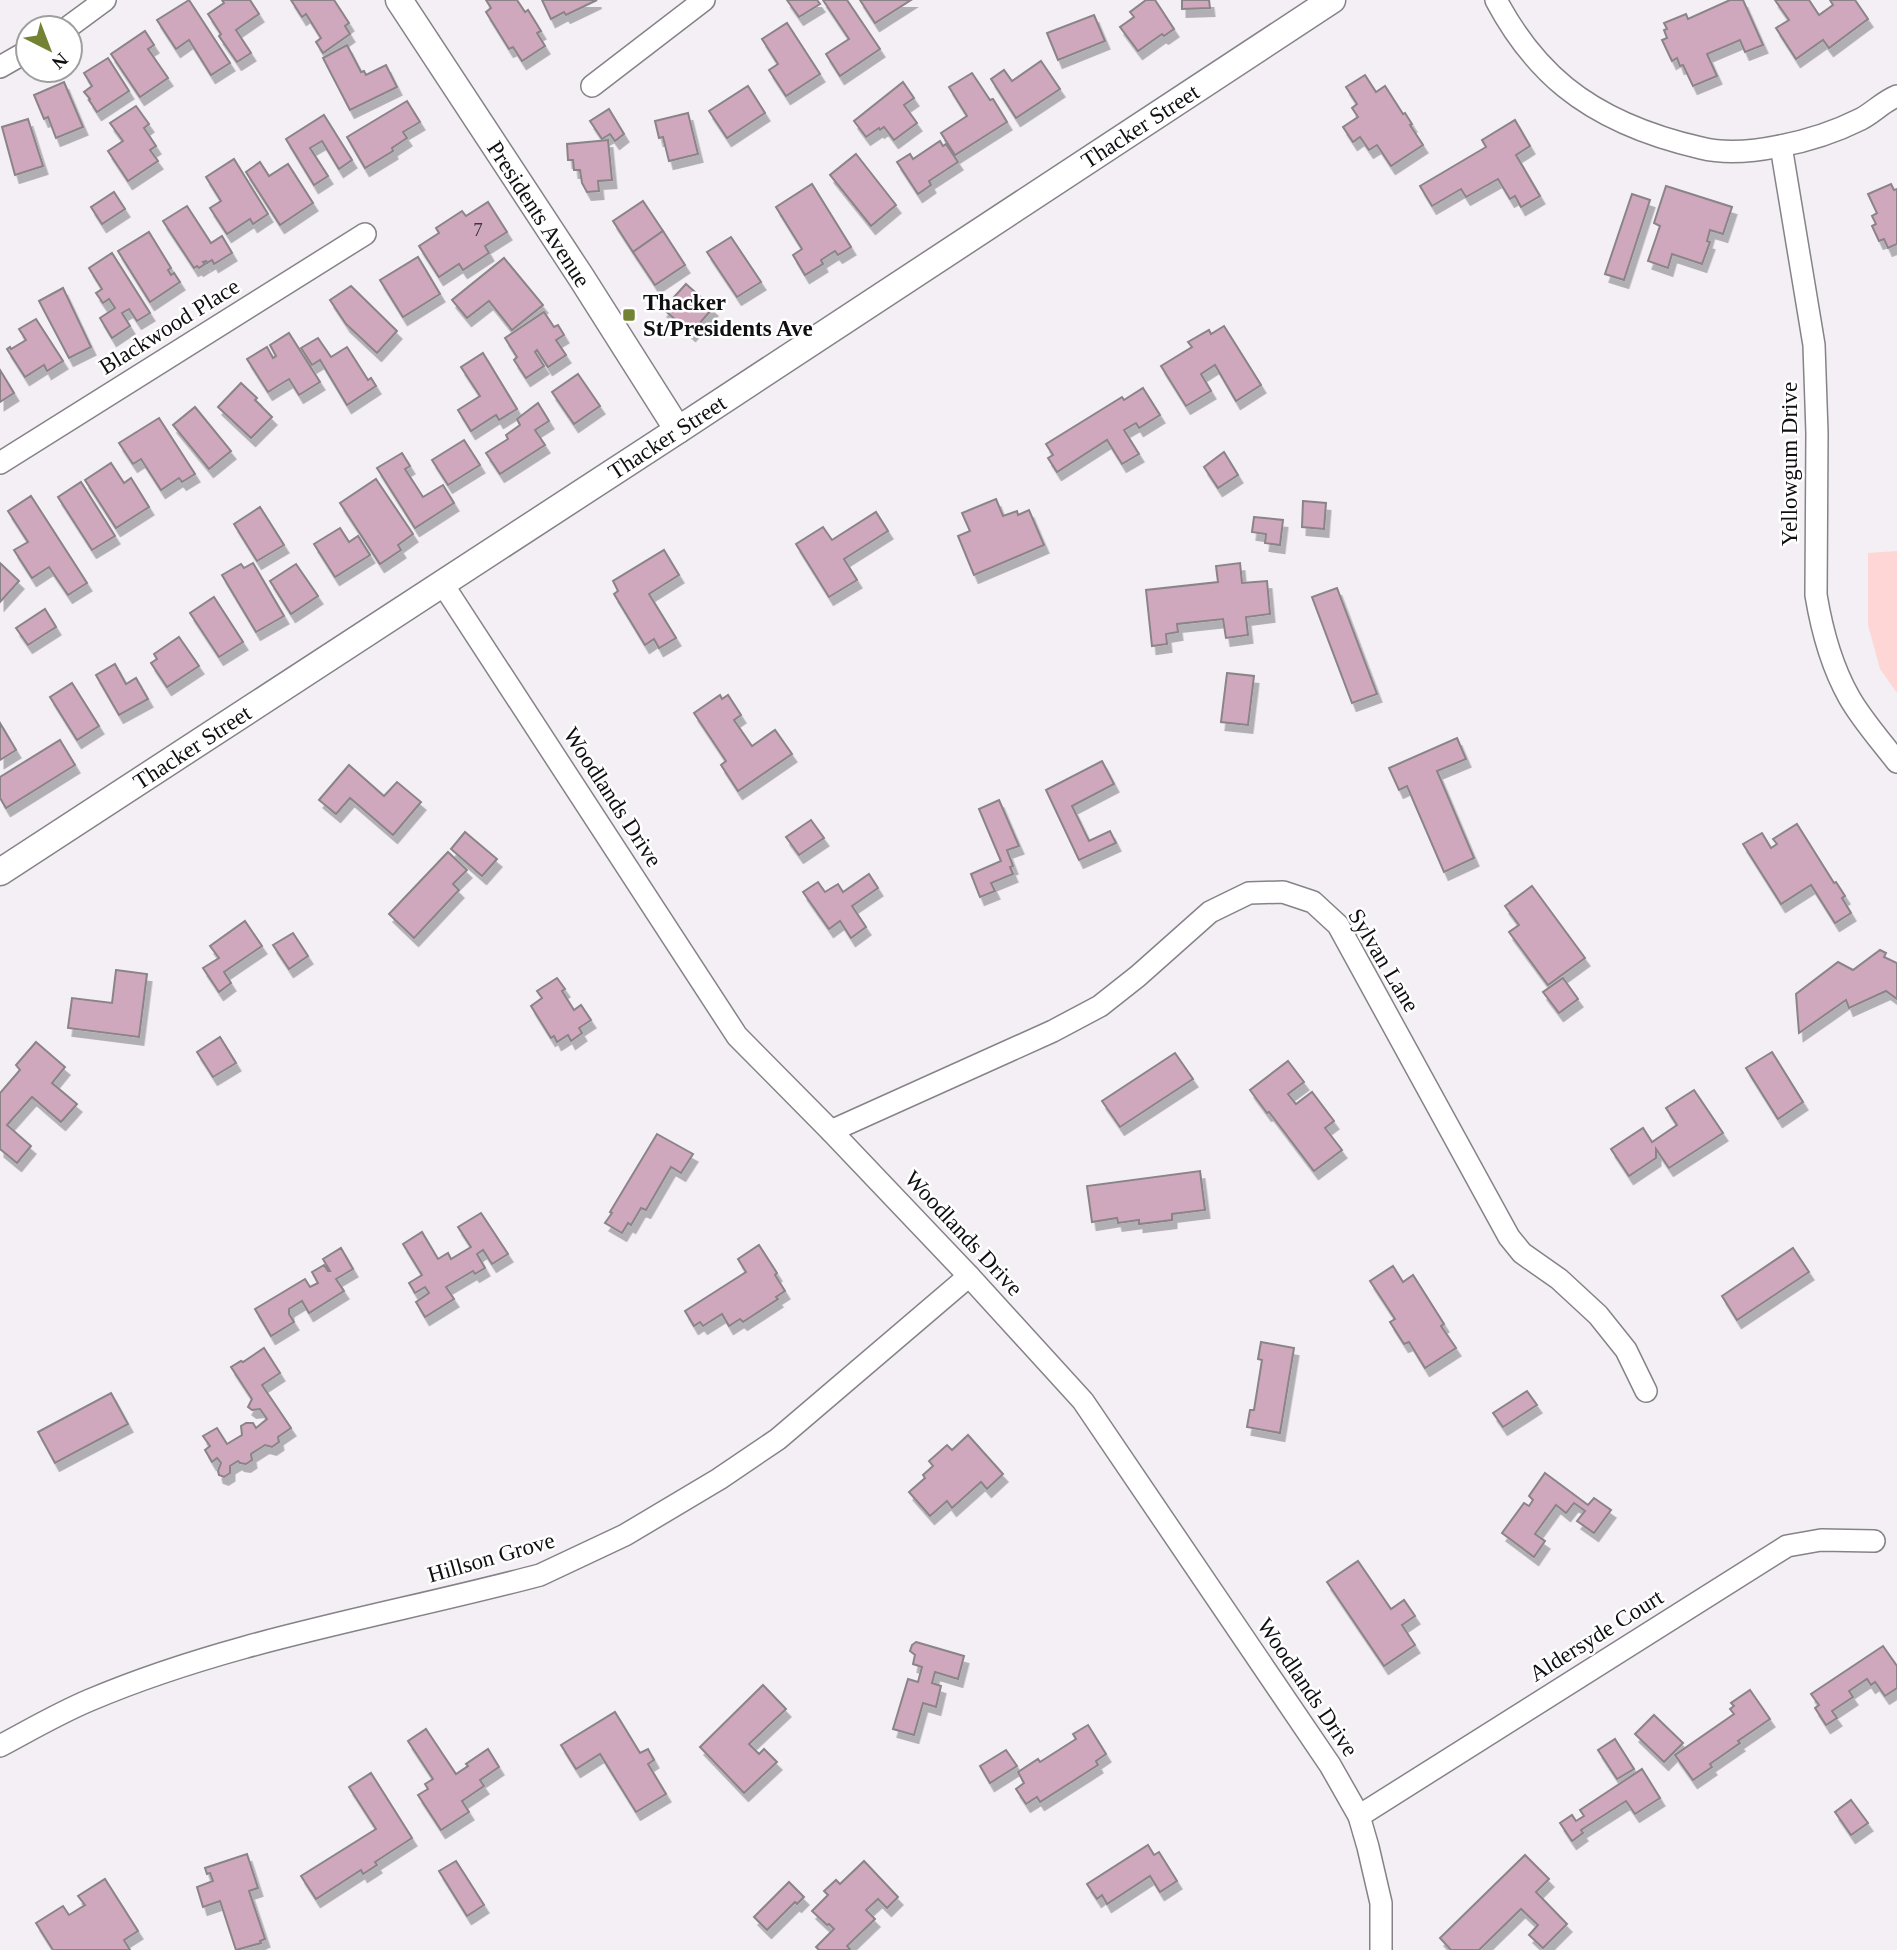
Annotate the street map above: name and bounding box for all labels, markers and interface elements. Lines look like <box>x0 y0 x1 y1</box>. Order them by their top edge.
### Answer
north arrow <box>14 14 84 84</box>
text: N <box>48 49 72 74</box>
street label: Thacker Street <box>1077 79 1204 174</box>
street label: Presidents Avenue <box>482 137 595 292</box>
house number: 7 <box>473 219 483 240</box>
street label: Blackwood Place <box>95 273 244 380</box>
place label: Thacker St/Presidents Ave <box>643 290 813 341</box>
marker: Thacker St/Presidents Ave <box>621 307 637 323</box>
street label: Yellowgum Drive <box>1777 382 1802 546</box>
street label: Thacker Street <box>604 390 731 485</box>
street label: Thacker Street <box>129 700 256 795</box>
street label: Woodlands Drive <box>558 723 667 872</box>
street label: Sylvan Lane <box>1343 904 1424 1016</box>
street label: Woodlands Drive <box>900 1166 1028 1301</box>
street label: Hillson Grove <box>425 1527 558 1588</box>
street label: Aldersyde Court <box>1525 1584 1668 1686</box>
street label: Woodlands Drive <box>1252 1614 1363 1761</box>

